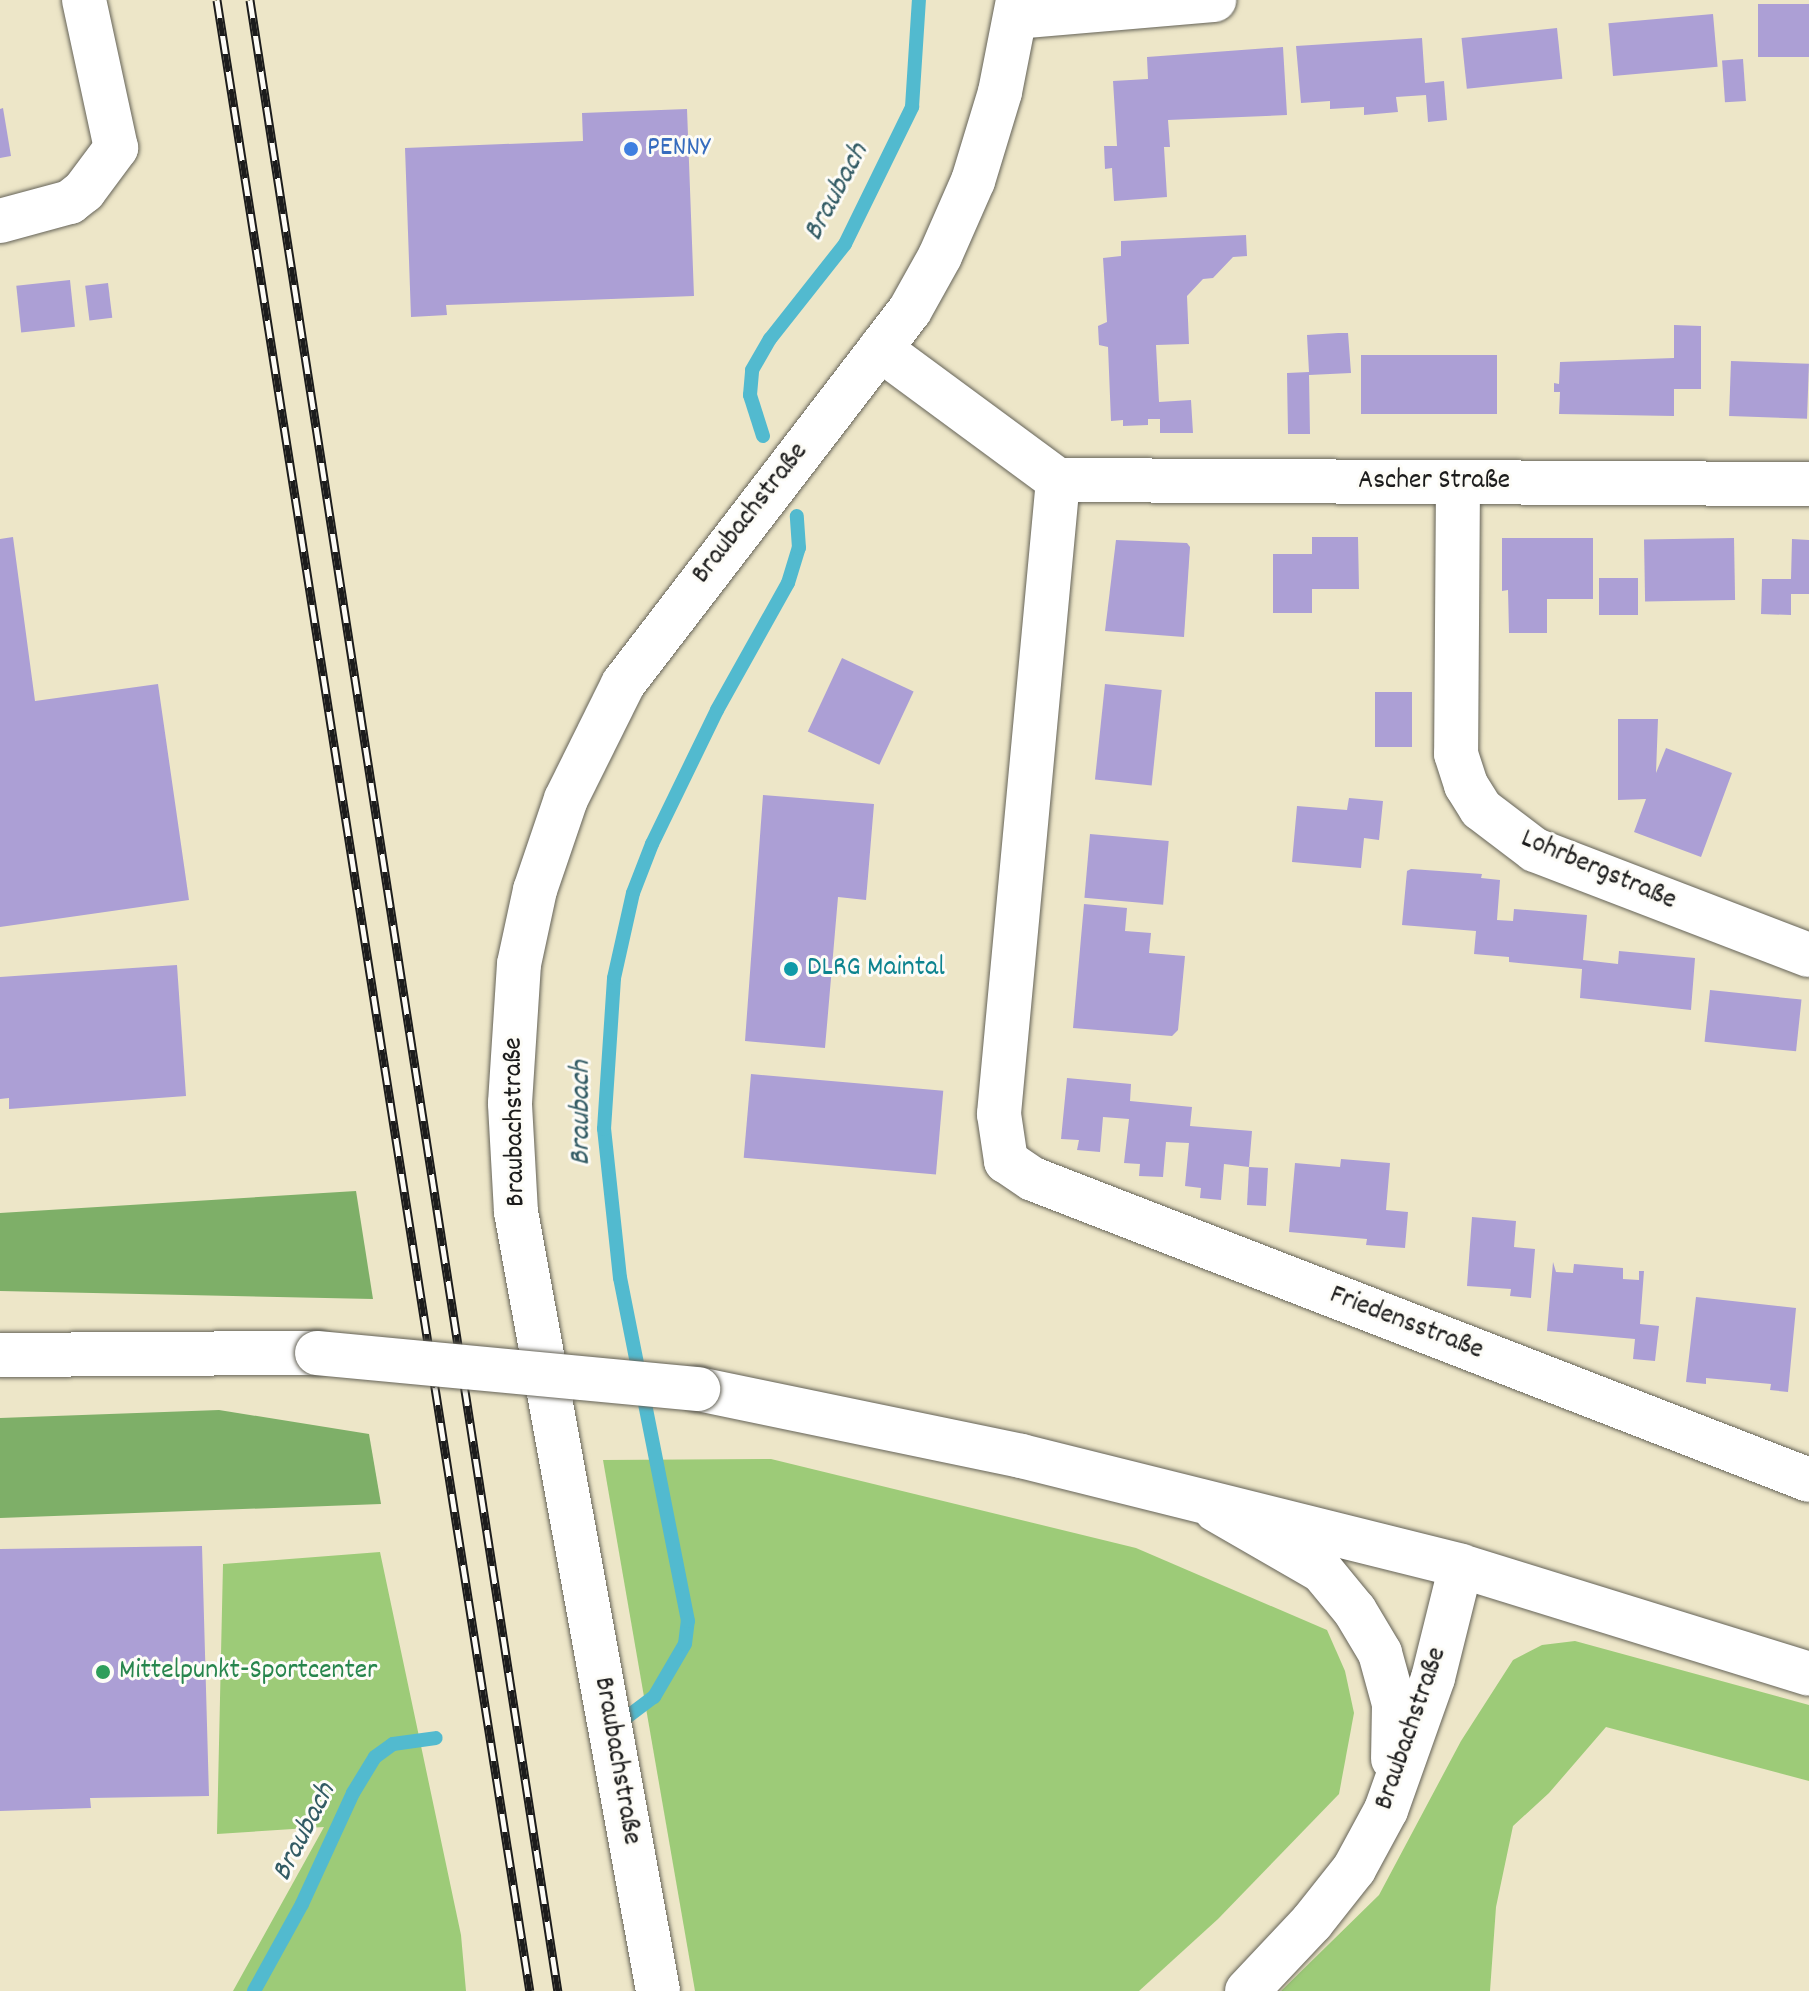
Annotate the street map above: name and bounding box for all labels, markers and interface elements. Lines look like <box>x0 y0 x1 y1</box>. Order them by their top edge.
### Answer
place label: PENNY <box>647 132 710 166</box>
water label: Braubach <box>797 138 879 248</box>
marker: PENNY <box>622 140 640 158</box>
street label: Braubachstraße <box>686 437 816 591</box>
street label: Ascher Straße <box>1358 465 1510 499</box>
street label: Lohrbergstraße <box>1515 823 1681 919</box>
place label: DLRG Maintal <box>807 952 945 986</box>
marker: DLRG Maintal <box>782 960 800 978</box>
street label: Braubachstraße <box>498 1037 534 1207</box>
water label: Braubach <box>565 1060 601 1166</box>
street label: Friedensstraße <box>1324 1279 1488 1369</box>
street label: Braubachstraße <box>1369 1643 1455 1815</box>
place label: Mittelpunkt-Sportcenter <box>119 1655 377 1689</box>
marker: Mittelpunkt-Sportcenter <box>94 1663 112 1681</box>
street label: Braubachstraße <box>585 1675 647 1847</box>
water label: Braubach <box>266 1778 346 1888</box>

